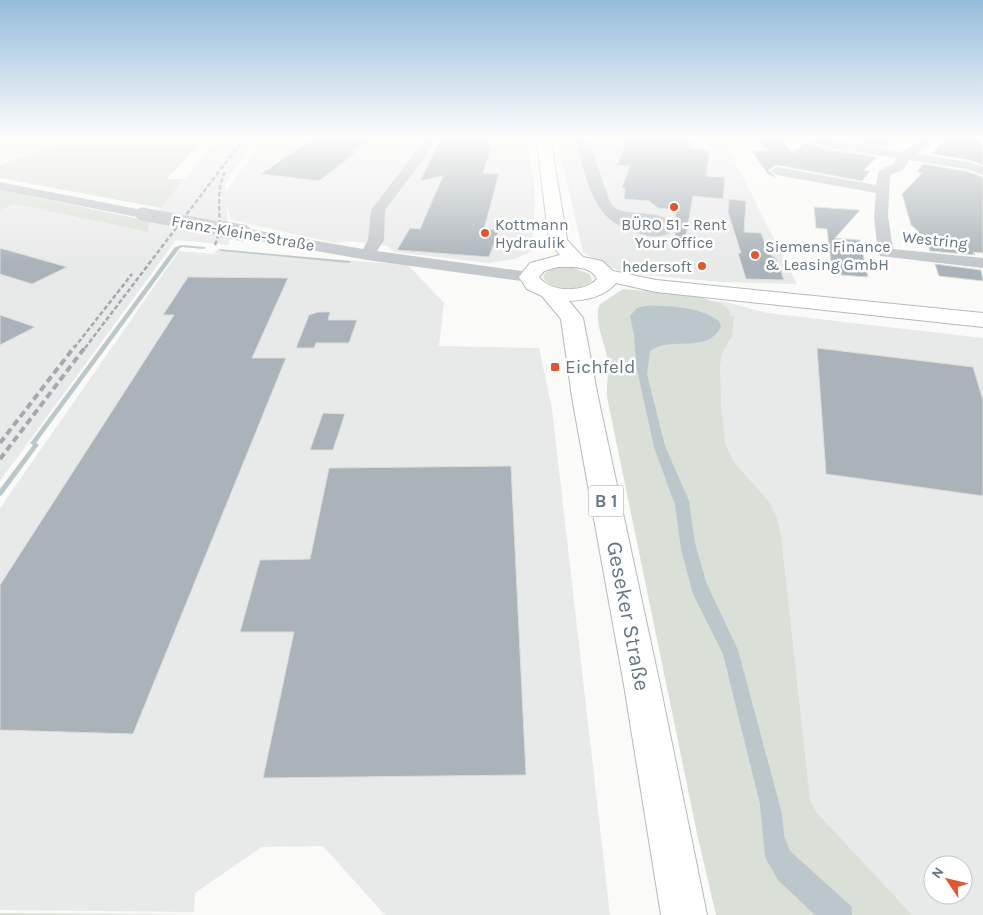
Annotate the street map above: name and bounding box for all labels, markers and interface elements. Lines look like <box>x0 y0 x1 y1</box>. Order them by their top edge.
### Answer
marker: BÜRO 51 - Rent Your Office <box>668 201 680 213</box>
street label: Franz-Kleine-Straße <box>170 211 316 255</box>
place label: Kottmann Hydraulik <box>495 215 569 252</box>
place label: BÜRO 51 - Rent Your Office <box>621 215 727 252</box>
marker: Kottmann Hydraulik <box>479 227 491 239</box>
street label: Westring <box>901 227 969 253</box>
place label: Siemens Finance & Leasing GmbH <box>765 237 890 274</box>
marker: Siemens Finance & Leasing GmbH <box>749 249 761 261</box>
place label: hedersoft <box>622 257 692 276</box>
marker: hedersoft <box>696 260 708 272</box>
place label: Eichfeld <box>565 356 635 378</box>
marker: Eichfeld <box>549 361 561 373</box>
road number: B 1 <box>588 486 624 516</box>
street label: Geseker Straße <box>601 539 655 693</box>
north arrow <box>923 855 973 905</box>
text: N <box>928 864 948 882</box>

